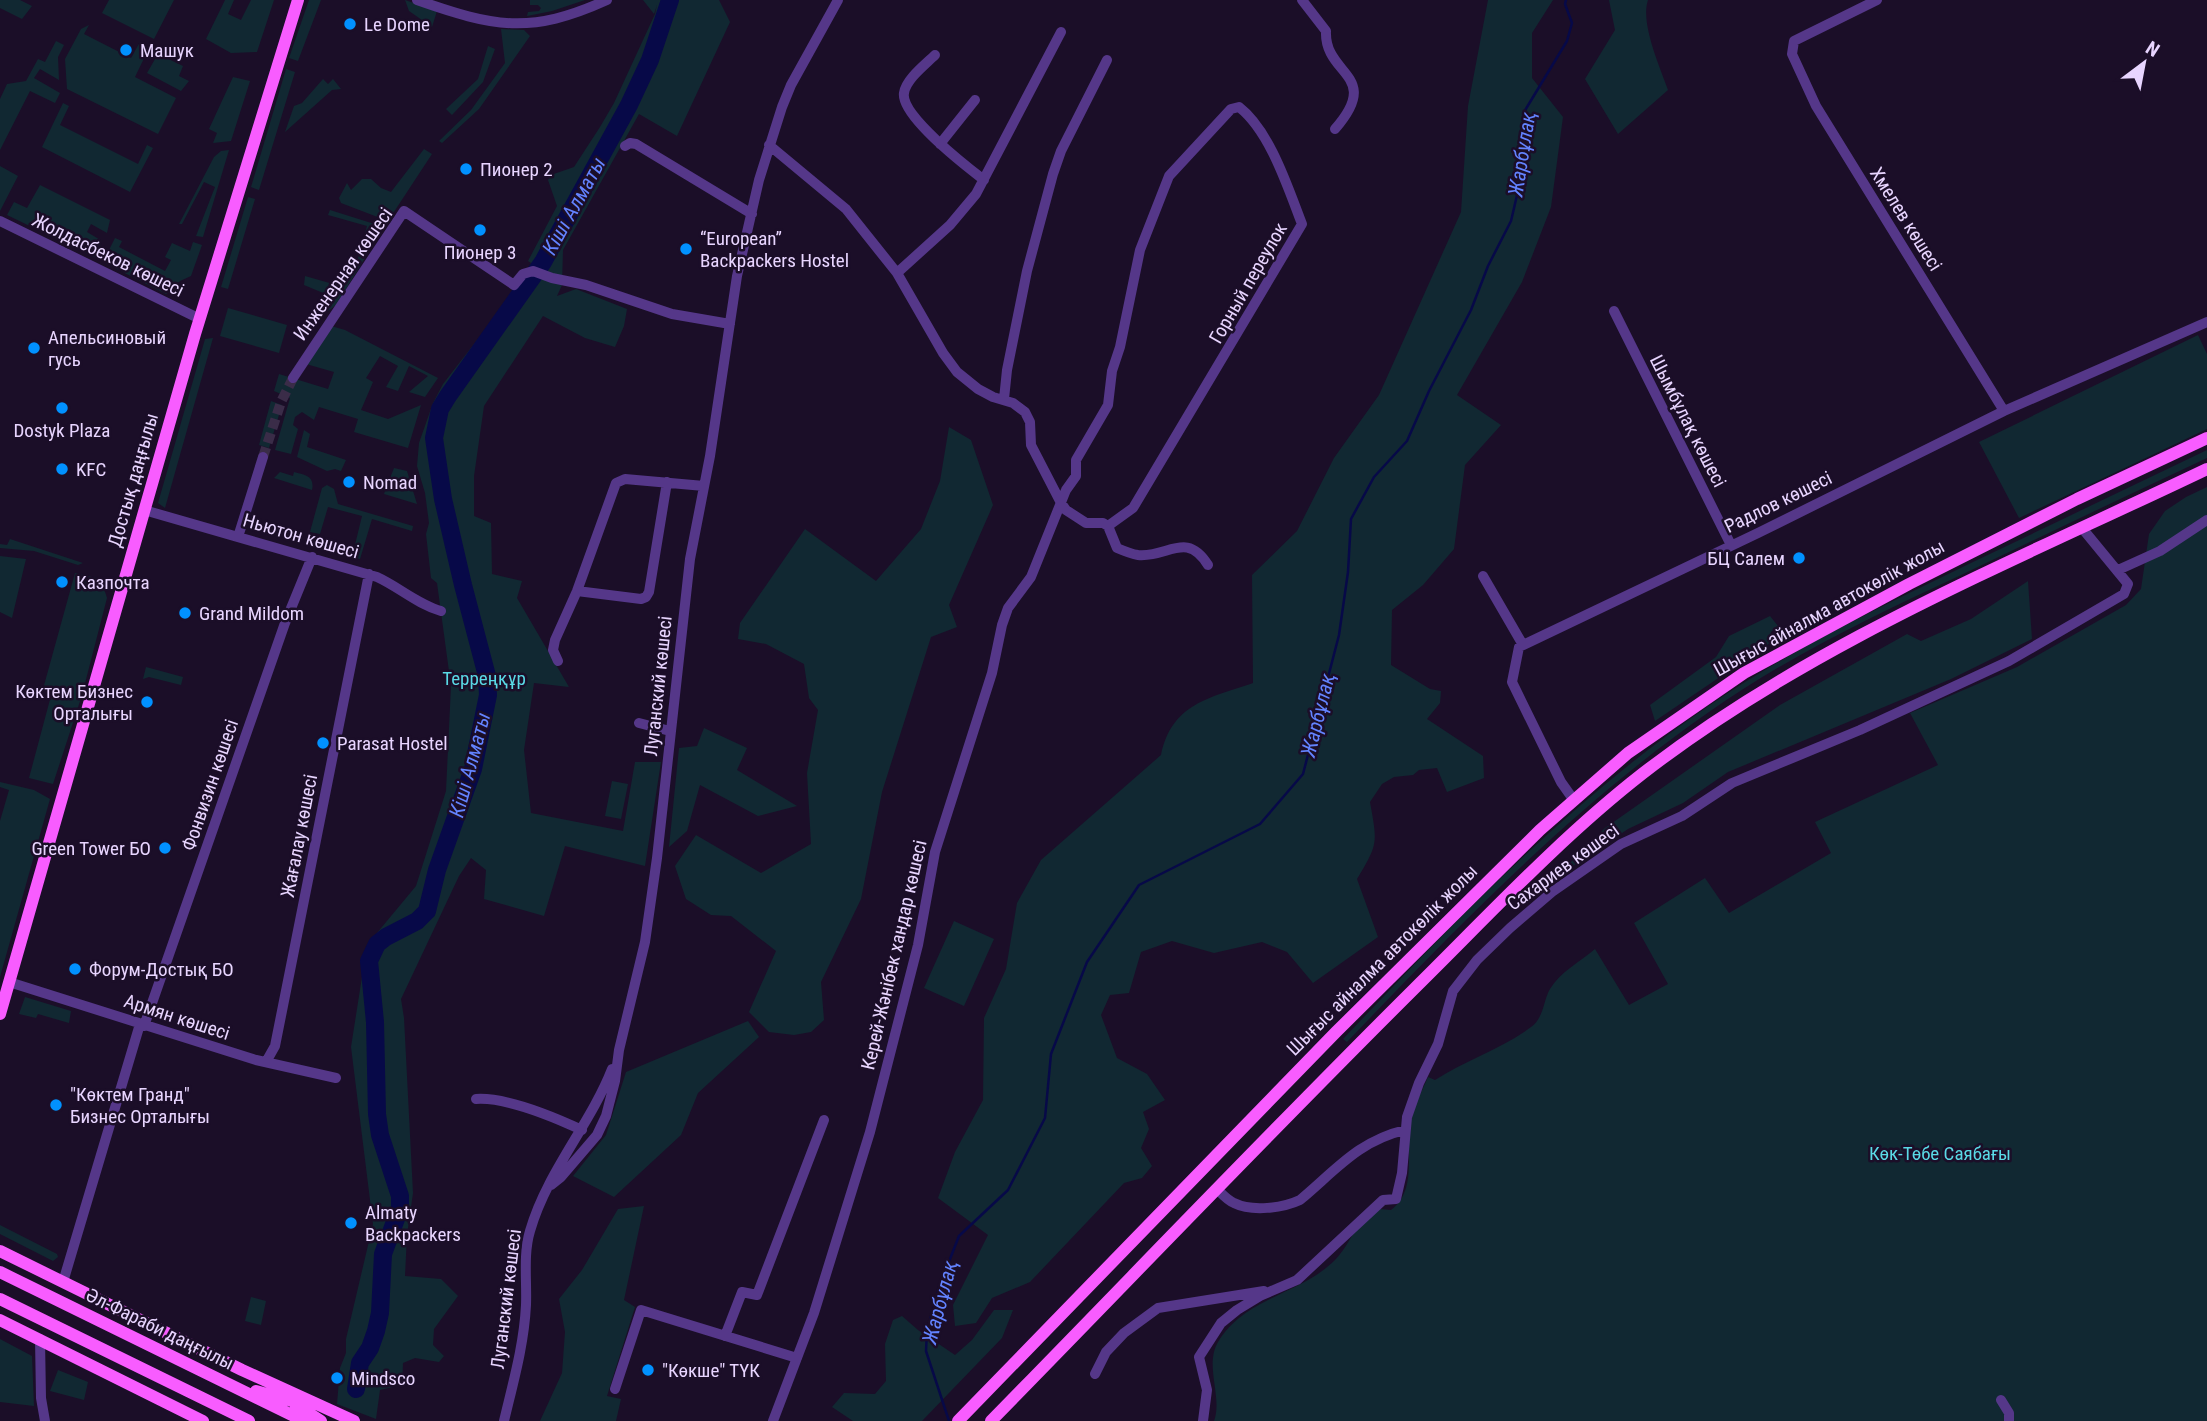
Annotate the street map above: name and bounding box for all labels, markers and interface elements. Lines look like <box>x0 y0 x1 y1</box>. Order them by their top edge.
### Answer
place label: Le Dome <box>364 13 430 36</box>
marker: Le Dome <box>342 16 358 32</box>
north arrow <box>2109 28 2179 98</box>
text: N <box>2142 36 2164 62</box>
place label: Машук <box>140 39 194 62</box>
marker: Машук <box>118 42 134 58</box>
water label: Жарбұлақ <box>1503 110 1541 199</box>
water label: Кіші Алматы <box>537 153 611 259</box>
place label: Пионер 2 <box>480 158 553 181</box>
marker: Пионер 2 <box>458 161 474 177</box>
street label: Хмелев көшесі <box>1865 163 1947 275</box>
street label: Инженерная көшесі <box>289 203 397 345</box>
street label: Жолдасбеков көшесі <box>28 208 188 302</box>
street label: Горный переулок <box>1204 218 1292 348</box>
marker: Пионер 3 <box>472 222 488 238</box>
place label: “European” Backpackers Hostel <box>700 227 849 272</box>
place label: Пионер 3 <box>444 241 516 264</box>
marker: “European” Backpackers Hostel <box>678 241 694 257</box>
place label: Апельсиновый гусь <box>48 326 166 371</box>
marker: Апельсиновый гусь <box>26 340 42 356</box>
street label: Шымбұлақ көшесі <box>1645 351 1731 491</box>
marker: Dostyk Plaza <box>54 400 70 416</box>
street label: Достық даңғылы <box>103 410 163 550</box>
place label: Dostyk Plaza <box>14 419 110 442</box>
place label: KFC <box>76 458 106 481</box>
marker: KFC <box>54 461 70 477</box>
street label: Радлов көшесі <box>1720 466 1836 538</box>
place label: Nomad <box>363 471 417 494</box>
marker: Nomad <box>341 474 357 490</box>
street label: Ньютон көшесі <box>240 508 362 564</box>
street label: Шығыс айналма автокөлік жолы <box>1709 535 1949 681</box>
place label: БЦ Салем <box>1707 547 1785 570</box>
marker: БЦ Салем <box>1791 550 1807 566</box>
place label: Казпочта <box>76 571 150 594</box>
marker: Казпочта <box>54 574 70 590</box>
place label: Grand Mildom <box>199 602 304 625</box>
marker: Grand Mildom <box>177 605 193 621</box>
street label: Луганский көшесі <box>639 615 677 757</box>
park label: Терреңқұр <box>442 667 526 690</box>
water label: Жарбұлақ <box>1296 670 1340 761</box>
place label: Көктем Бизнес Орталығы <box>15 680 133 725</box>
marker: Көктем Бизнес Орталығы <box>139 694 155 710</box>
water label: Кіші Алматы <box>444 710 496 820</box>
street label: Фонвизин көшесі <box>177 716 243 854</box>
place label: Parasat Hostel <box>337 732 448 755</box>
marker: Parasat Hostel <box>315 735 331 751</box>
street label: Жағалау көшесі <box>276 772 322 900</box>
street label: Сахариев көшесі <box>1502 819 1624 915</box>
place label: Green Tower БО <box>31 837 151 860</box>
street label: Керей-Жәнібек хандар көшесі <box>856 838 932 1072</box>
marker: Green Tower БО <box>157 840 173 856</box>
street label: Шығыс айналма автокөлік жолы <box>1282 860 1482 1060</box>
place label: Форум-Достық БО <box>89 958 234 981</box>
marker: Форум-Достық БО <box>67 961 83 977</box>
street label: Армян көшесі <box>121 989 233 1045</box>
place label: "Көктем Гранд" Бизнес Орталығы <box>70 1083 210 1128</box>
marker: "Көктем Гранд" Бизнес Орталығы <box>48 1097 64 1113</box>
park label: Көк-Төбе Саябағы <box>1869 1142 2011 1165</box>
place label: Almaty Backpackers <box>365 1201 461 1246</box>
marker: Almaty Backpackers <box>343 1215 359 1231</box>
street label: Луганский көшесі <box>486 1228 526 1370</box>
water label: Жарбұлақ <box>917 1257 963 1348</box>
street label: Әл-Фараби даңғылы <box>82 1283 238 1375</box>
place label: "Көкше" ТҮК <box>662 1359 760 1382</box>
marker: "Көкше" ТҮК <box>640 1362 656 1378</box>
place label: Mindsco <box>351 1367 415 1390</box>
marker: Mindsco <box>329 1370 345 1386</box>

